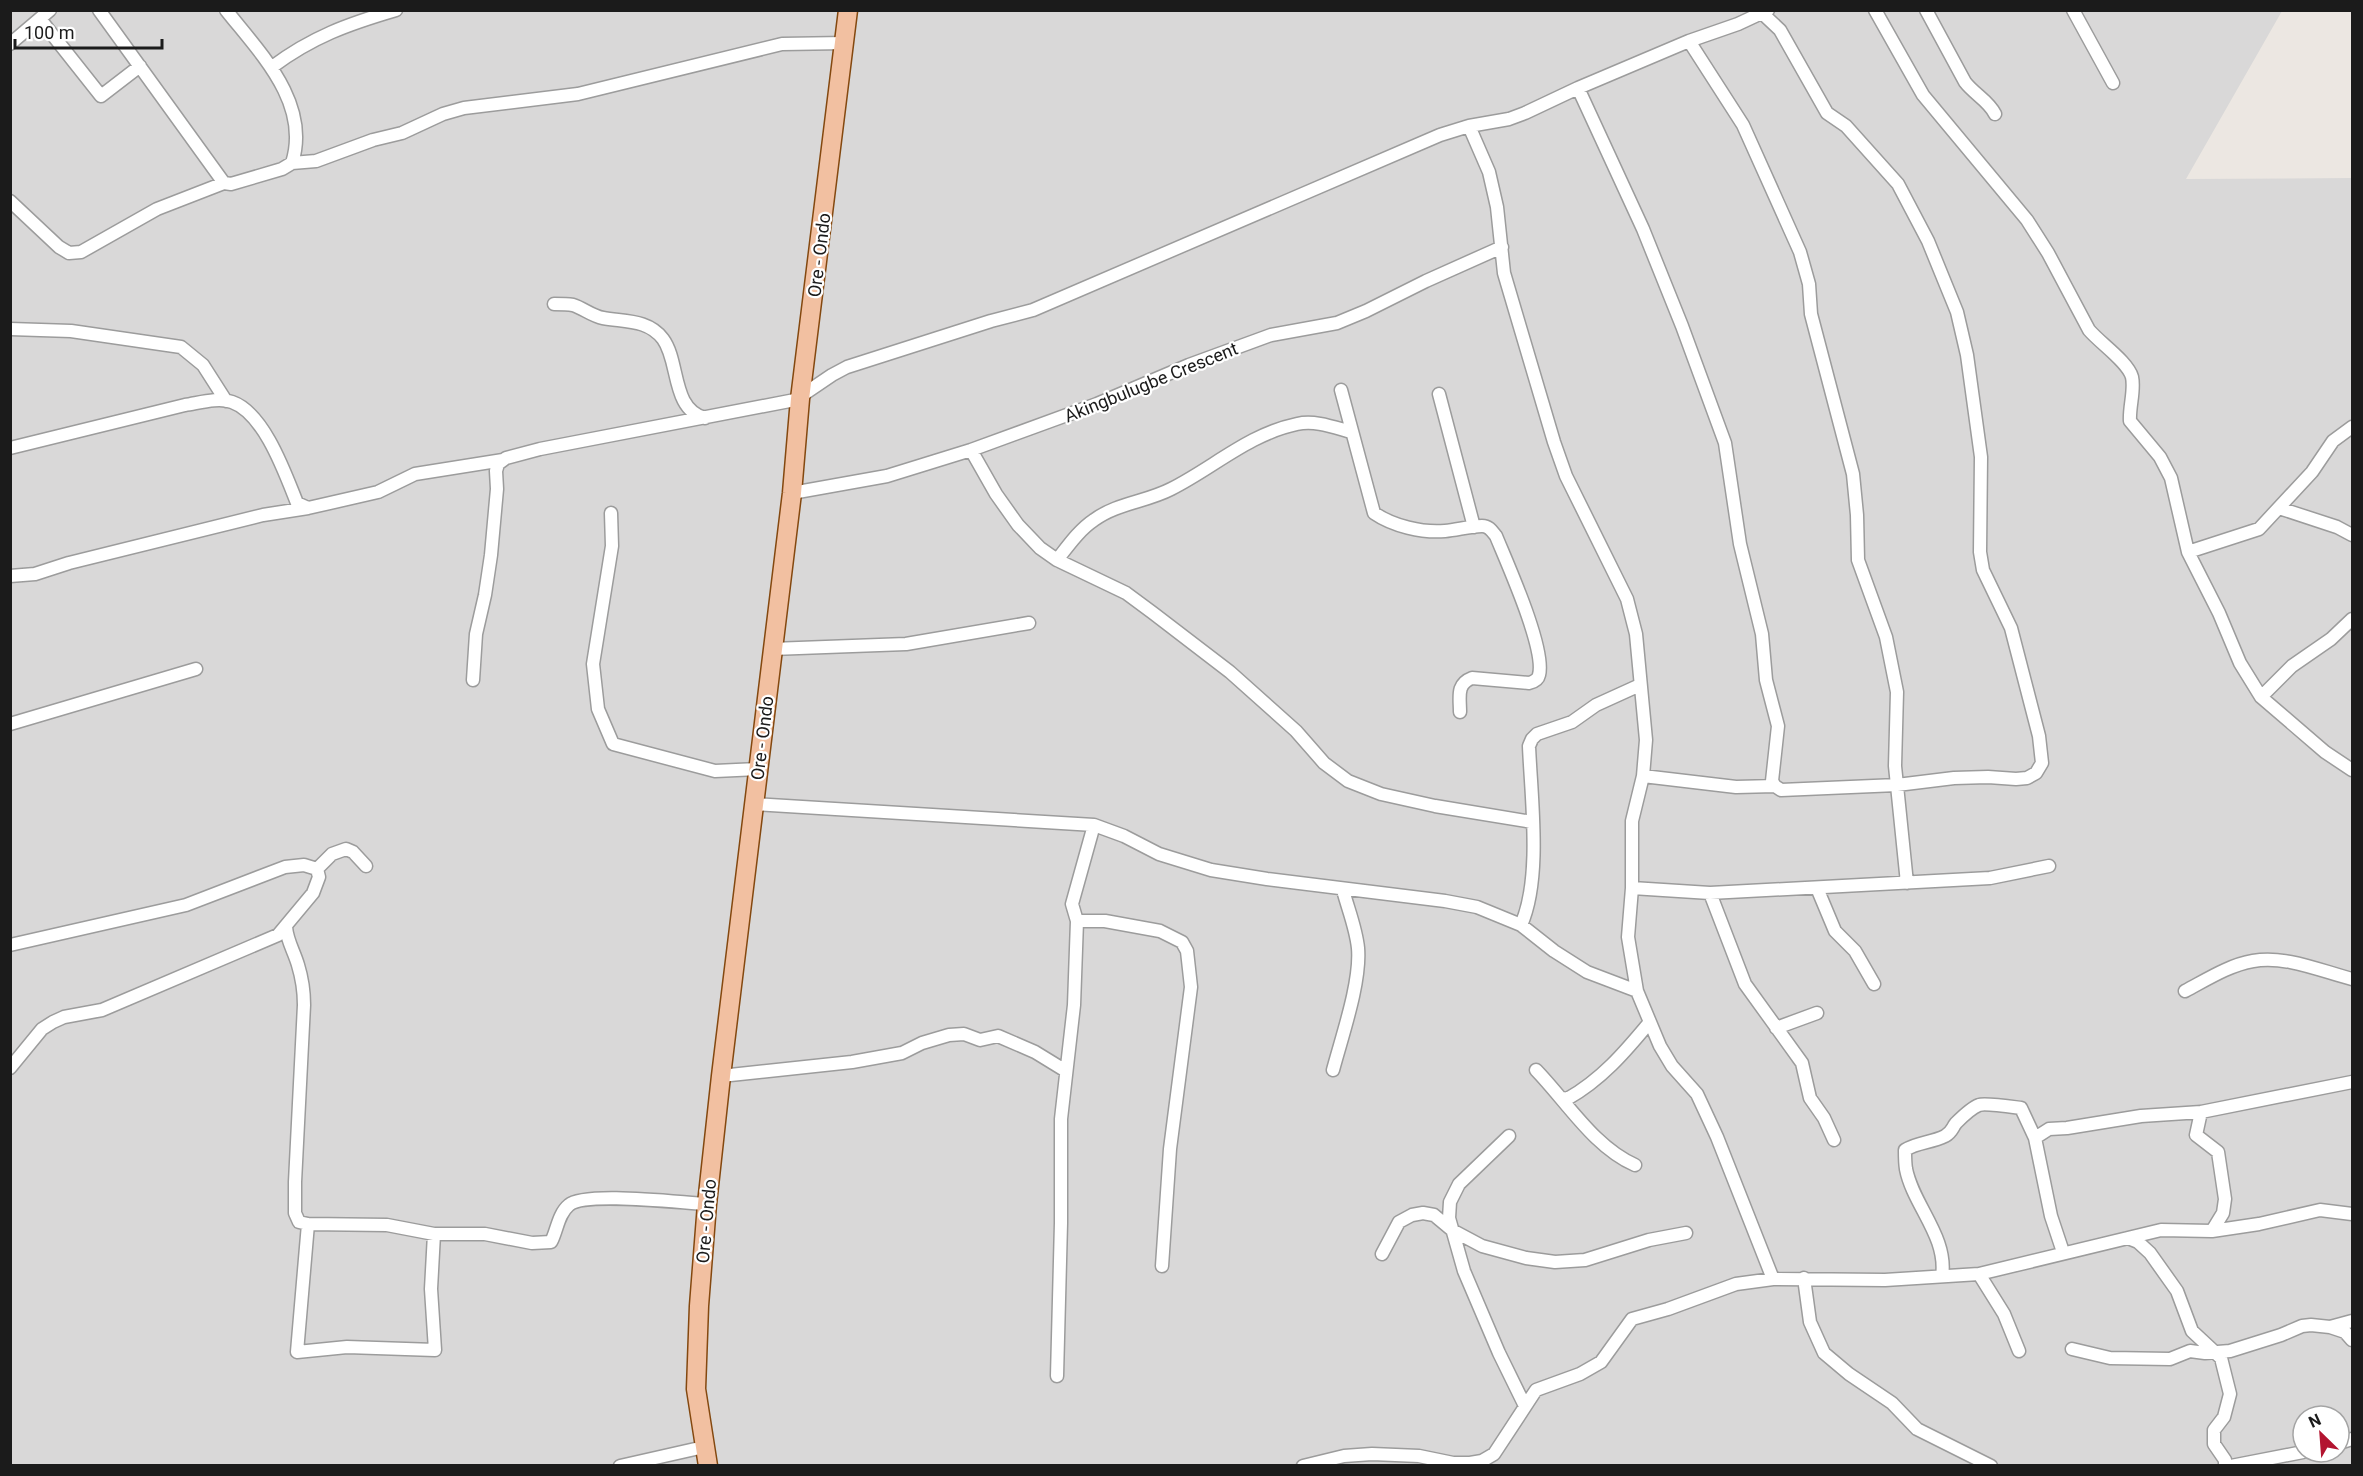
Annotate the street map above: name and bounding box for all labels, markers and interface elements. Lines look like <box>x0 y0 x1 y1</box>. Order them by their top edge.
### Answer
scale bar <box>15 12 162 50</box>
text: 100 m <box>24 22 75 43</box>
street label: Ore - Ondo <box>803 212 835 298</box>
street label: Akingbulugbe Crescent <box>1061 338 1241 426</box>
street label: Ore - Ondo <box>746 695 778 781</box>
street label: Ore - Ondo <box>692 1178 720 1264</box>
north arrow <box>2291 1404 2351 1464</box>
text: N <box>2306 1410 2324 1432</box>

